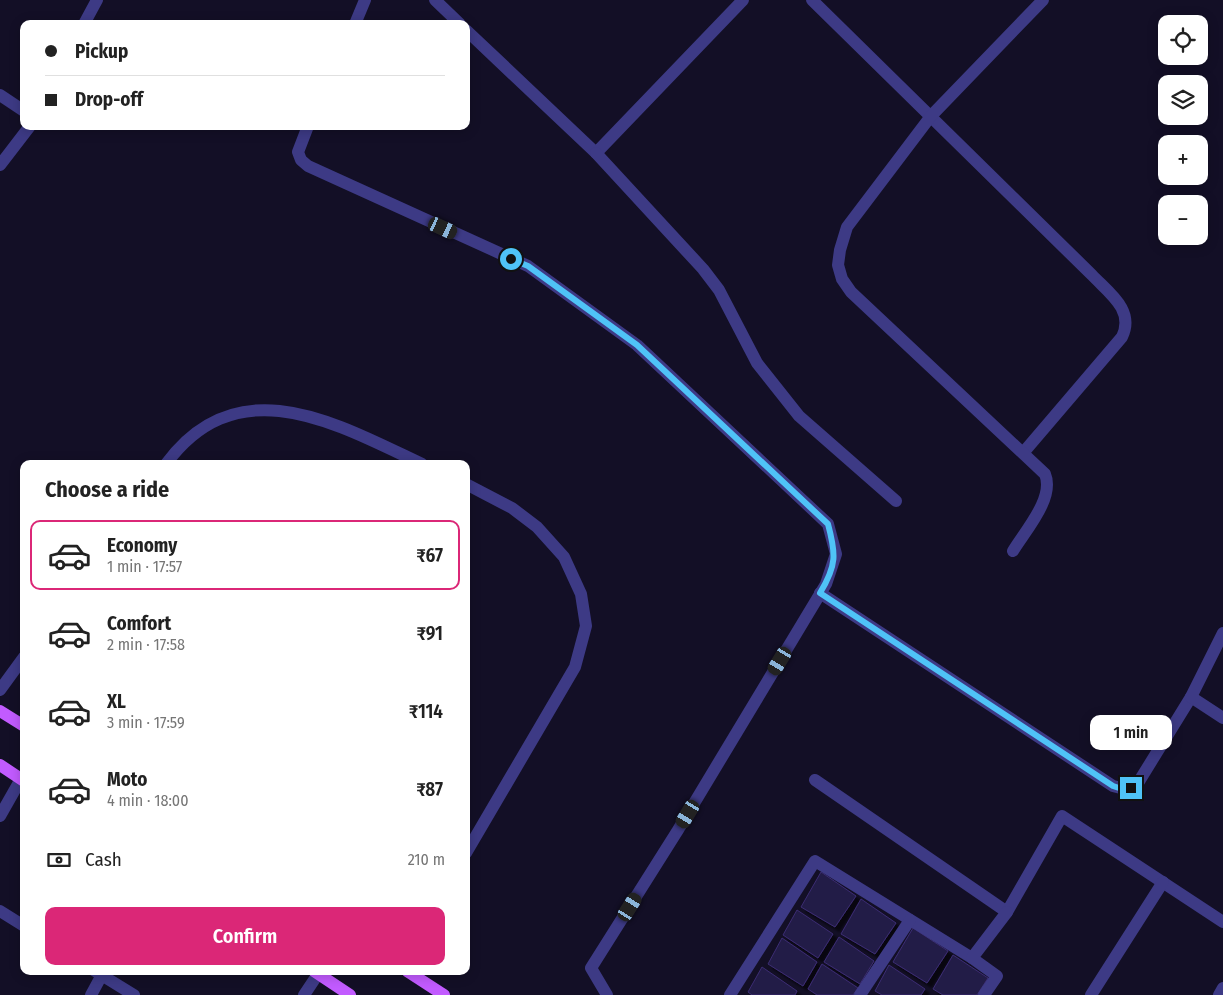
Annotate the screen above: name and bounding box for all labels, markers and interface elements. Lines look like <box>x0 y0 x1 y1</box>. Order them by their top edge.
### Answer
map controls <box>1158 15 1208 245</box>
button: locate <box>1158 15 1208 65</box>
text: Pickup <box>75 40 128 63</box>
button: layers <box>1158 75 1208 125</box>
text: Drop-off <box>75 88 143 111</box>
button: + <box>1158 135 1208 185</box>
button: − <box>1158 195 1208 245</box>
car <box>426 215 459 241</box>
route start <box>500 248 522 270</box>
text: Choose a ride <box>45 476 169 503</box>
icon: car <box>47 533 92 578</box>
text: Economy <box>107 534 177 557</box>
text: ₹67 <box>416 544 443 567</box>
text: 1 min · 17:57 <box>107 557 182 576</box>
icon: car <box>47 611 92 656</box>
text: Comfort <box>107 612 171 635</box>
text: ₹91 <box>416 622 443 645</box>
text: 2 min · 17:58 <box>107 635 185 654</box>
car <box>765 644 794 678</box>
icon: car <box>47 689 92 734</box>
text: XL <box>107 690 126 713</box>
text: ₹114 <box>409 700 443 723</box>
text: 3 min · 17:59 <box>107 713 185 732</box>
callout: 1 min <box>1090 716 1172 750</box>
text: 1 min <box>1114 723 1148 742</box>
icon: car <box>47 767 92 812</box>
text: Moto <box>107 768 147 791</box>
route end <box>1120 777 1142 799</box>
text: ₹87 <box>416 778 443 801</box>
text: 4 min · 18:00 <box>107 791 189 810</box>
car <box>673 797 702 831</box>
icon: cash <box>45 846 73 874</box>
text: Cash <box>85 848 122 871</box>
text: 210 m <box>408 850 445 869</box>
car <box>615 890 644 924</box>
button: Confirm <box>45 907 445 965</box>

